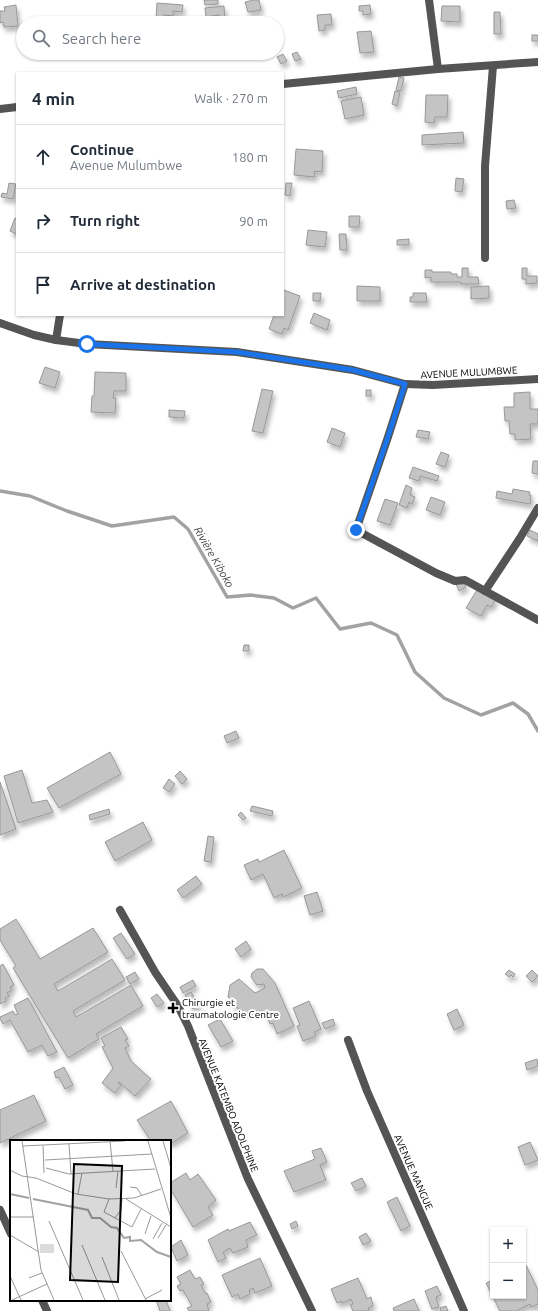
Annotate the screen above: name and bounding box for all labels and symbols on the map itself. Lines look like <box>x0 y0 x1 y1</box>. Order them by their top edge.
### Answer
route start <box>78 335 96 353</box>
street label: AVENUE MULUMBWE <box>420 364 518 381</box>
route end <box>347 521 365 539</box>
water label: Rivière Kiboko <box>192 525 236 590</box>
place label: Chirurgie et traumatologie Centre <box>182 997 279 1020</box>
marker: Chirurgie et traumatologie Centre <box>167 1002 179 1014</box>
street label: AVENUE KATEMBO ADOLPHINE <box>197 1037 261 1174</box>
street label: AVENUE MANGUE <box>392 1133 435 1212</box>
inset map <box>10 1140 171 1301</box>

